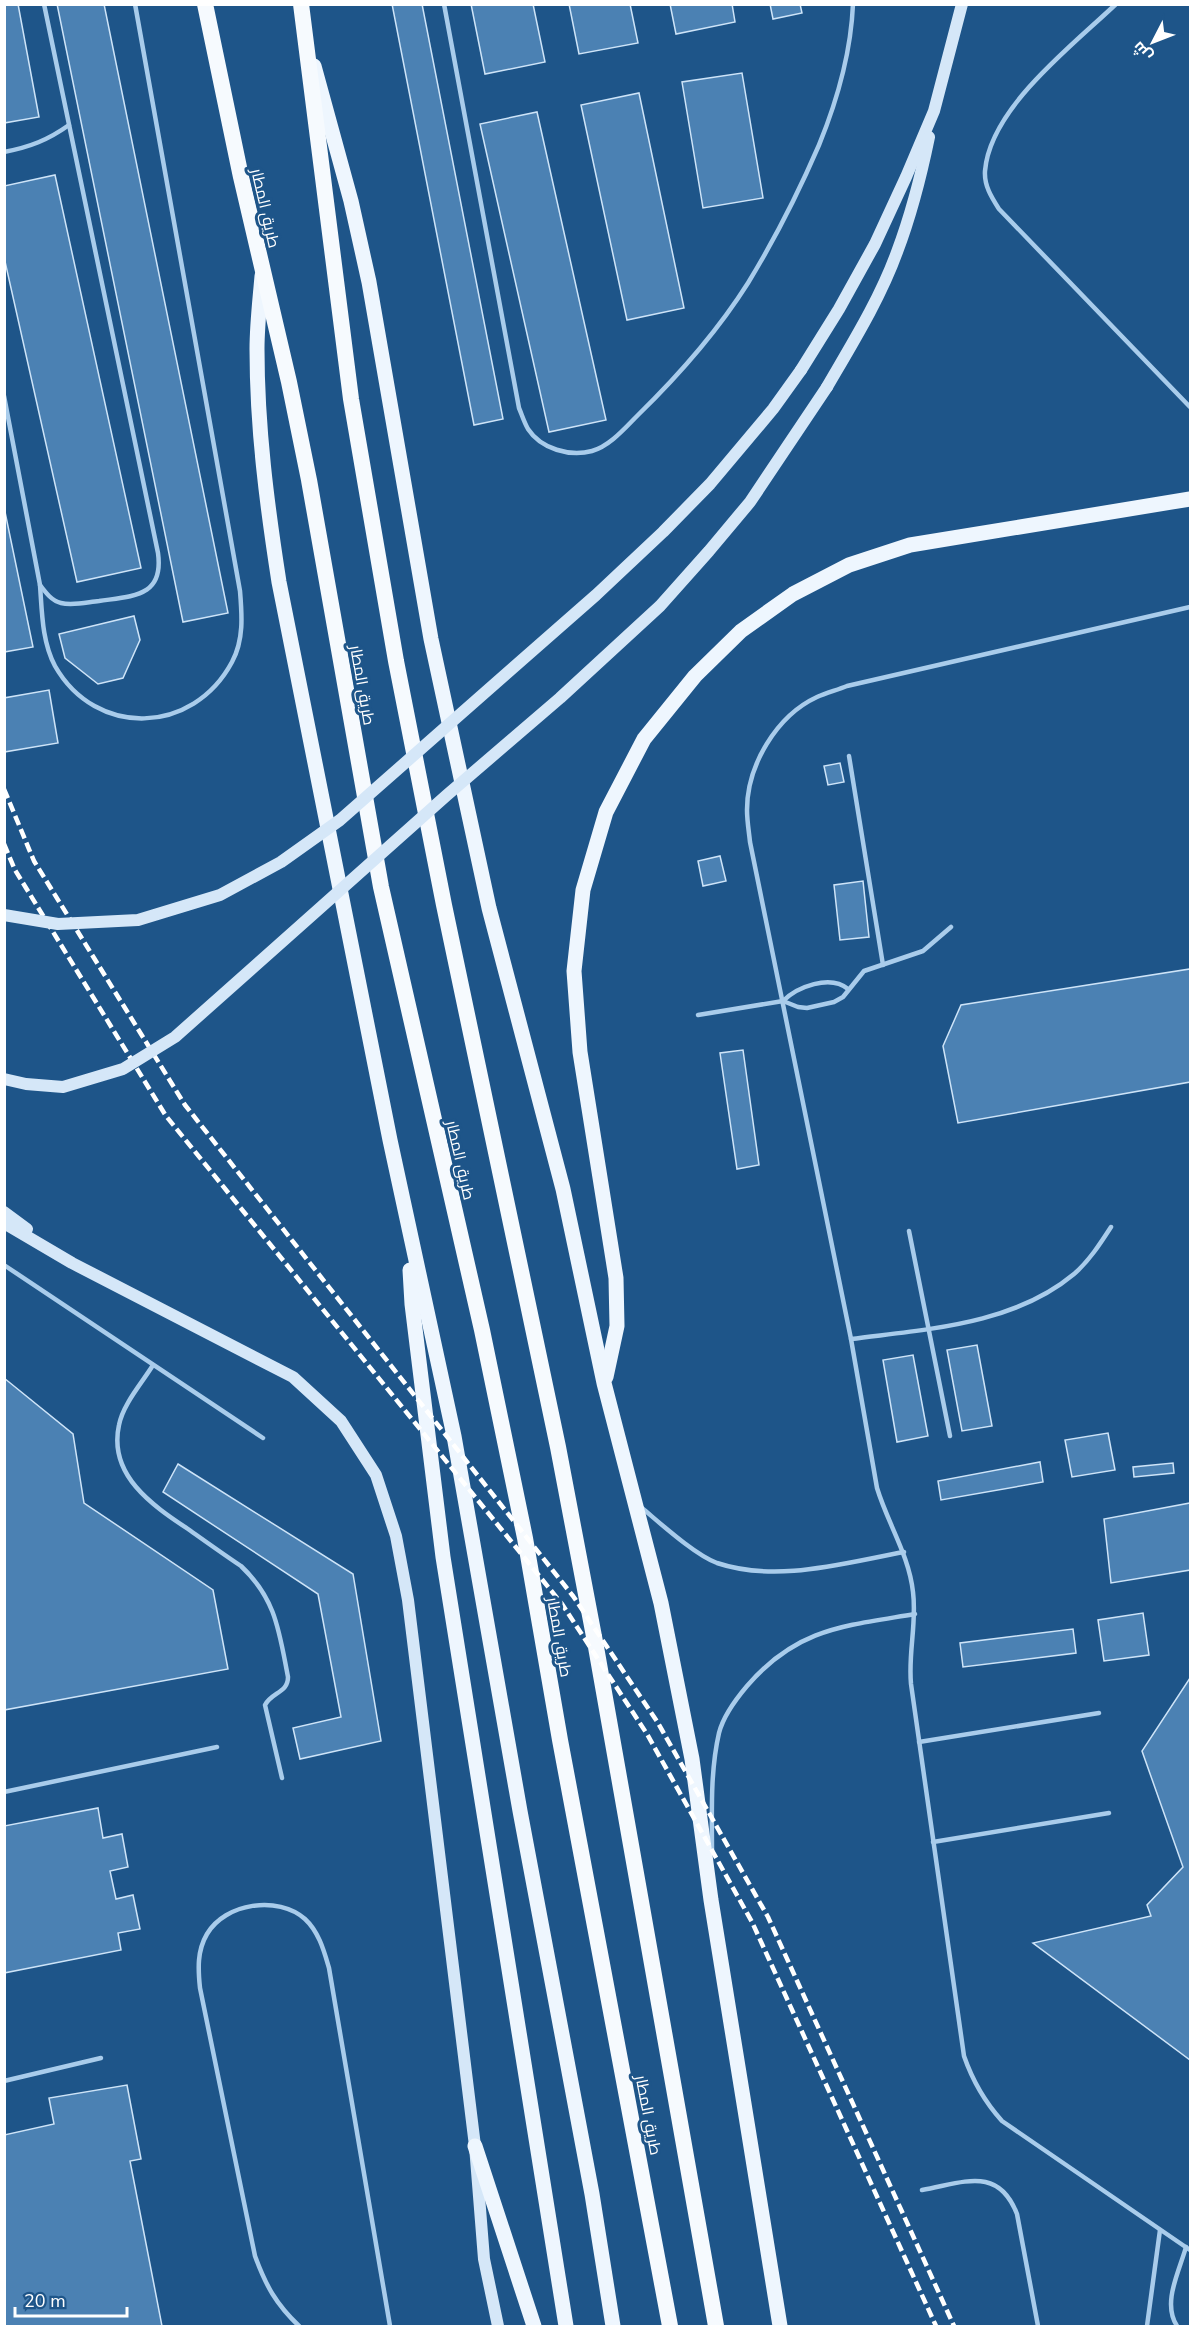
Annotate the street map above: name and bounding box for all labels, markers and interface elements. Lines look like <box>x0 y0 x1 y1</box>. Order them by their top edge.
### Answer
north arrow <box>1123 12 1183 72</box>
text: ش <box>1128 36 1158 66</box>
street label: طريق المطار <box>245 165 285 250</box>
street label: طريق المطار <box>344 642 380 727</box>
street label: طريق المطار <box>440 1117 480 1202</box>
street label: طريق المطار <box>541 1594 577 1679</box>
street label: طريق المطار <box>629 2072 667 2157</box>
scale bar <box>15 2280 128 2318</box>
text: 20 m <box>24 2289 66 2313</box>

